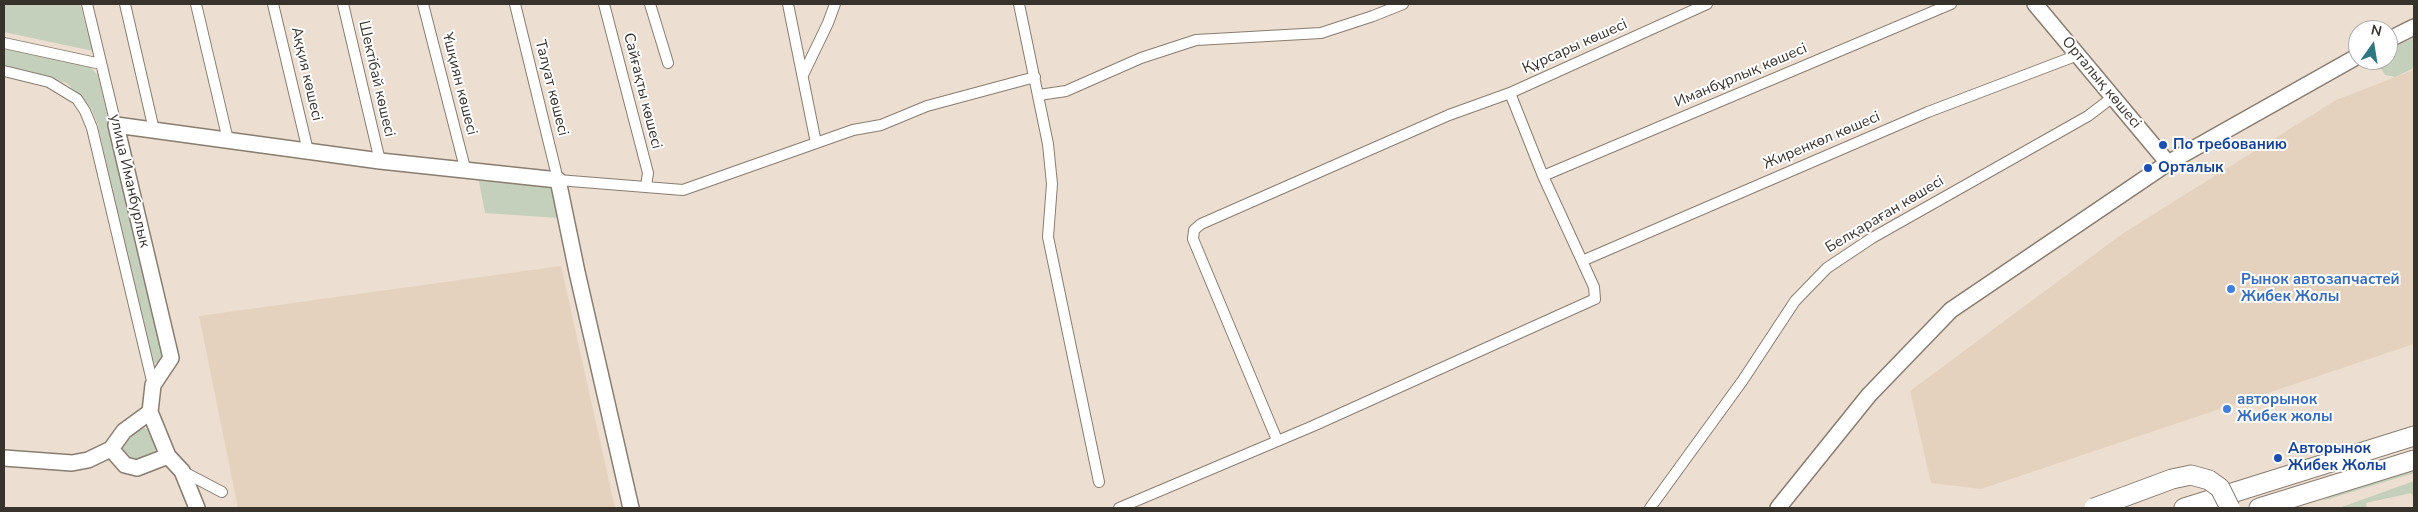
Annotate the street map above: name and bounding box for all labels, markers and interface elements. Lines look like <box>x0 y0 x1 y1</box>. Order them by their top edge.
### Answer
street label: Құрсары көшесі <box>1520 16 1630 78</box>
street label: Шектібай көшесі <box>354 19 398 139</box>
north arrow <box>2348 20 2398 70</box>
text: N <box>2369 20 2383 41</box>
street label: Аққия көшесі <box>286 25 326 123</box>
street label: Ұшқиян көшесі <box>438 31 480 137</box>
street label: Сайғақты көшесі <box>619 31 665 151</box>
street label: Орталық көшесі <box>2057 33 2145 133</box>
street label: Талуат көшесі <box>530 38 572 138</box>
street label: Иманбұрлық көшесі <box>1672 40 1810 112</box>
street label: Жиренкөл көшесі <box>1761 108 1883 174</box>
street label: улица Иманбурлык <box>105 113 153 249</box>
place label: По требованию <box>2173 136 2287 154</box>
marker: По требованию <box>2157 139 2169 151</box>
place label: Орталык <box>2158 159 2223 177</box>
marker: Орталык <box>2142 162 2154 174</box>
street label: Белқараған көшесі <box>1823 173 1947 257</box>
place label: Рынок автозапчастей Жибек Жолы <box>2241 271 2400 306</box>
marker: Рынок автозапчастей Жибек Жолы <box>2225 283 2237 295</box>
place label: авторынок Жибек жолы <box>2237 391 2333 426</box>
marker: авторынок Жибек жолы <box>2221 403 2233 415</box>
place label: Авторынок Жибек Жолы <box>2288 440 2386 475</box>
marker: Авторынок Жибек Жолы <box>2272 452 2284 464</box>

